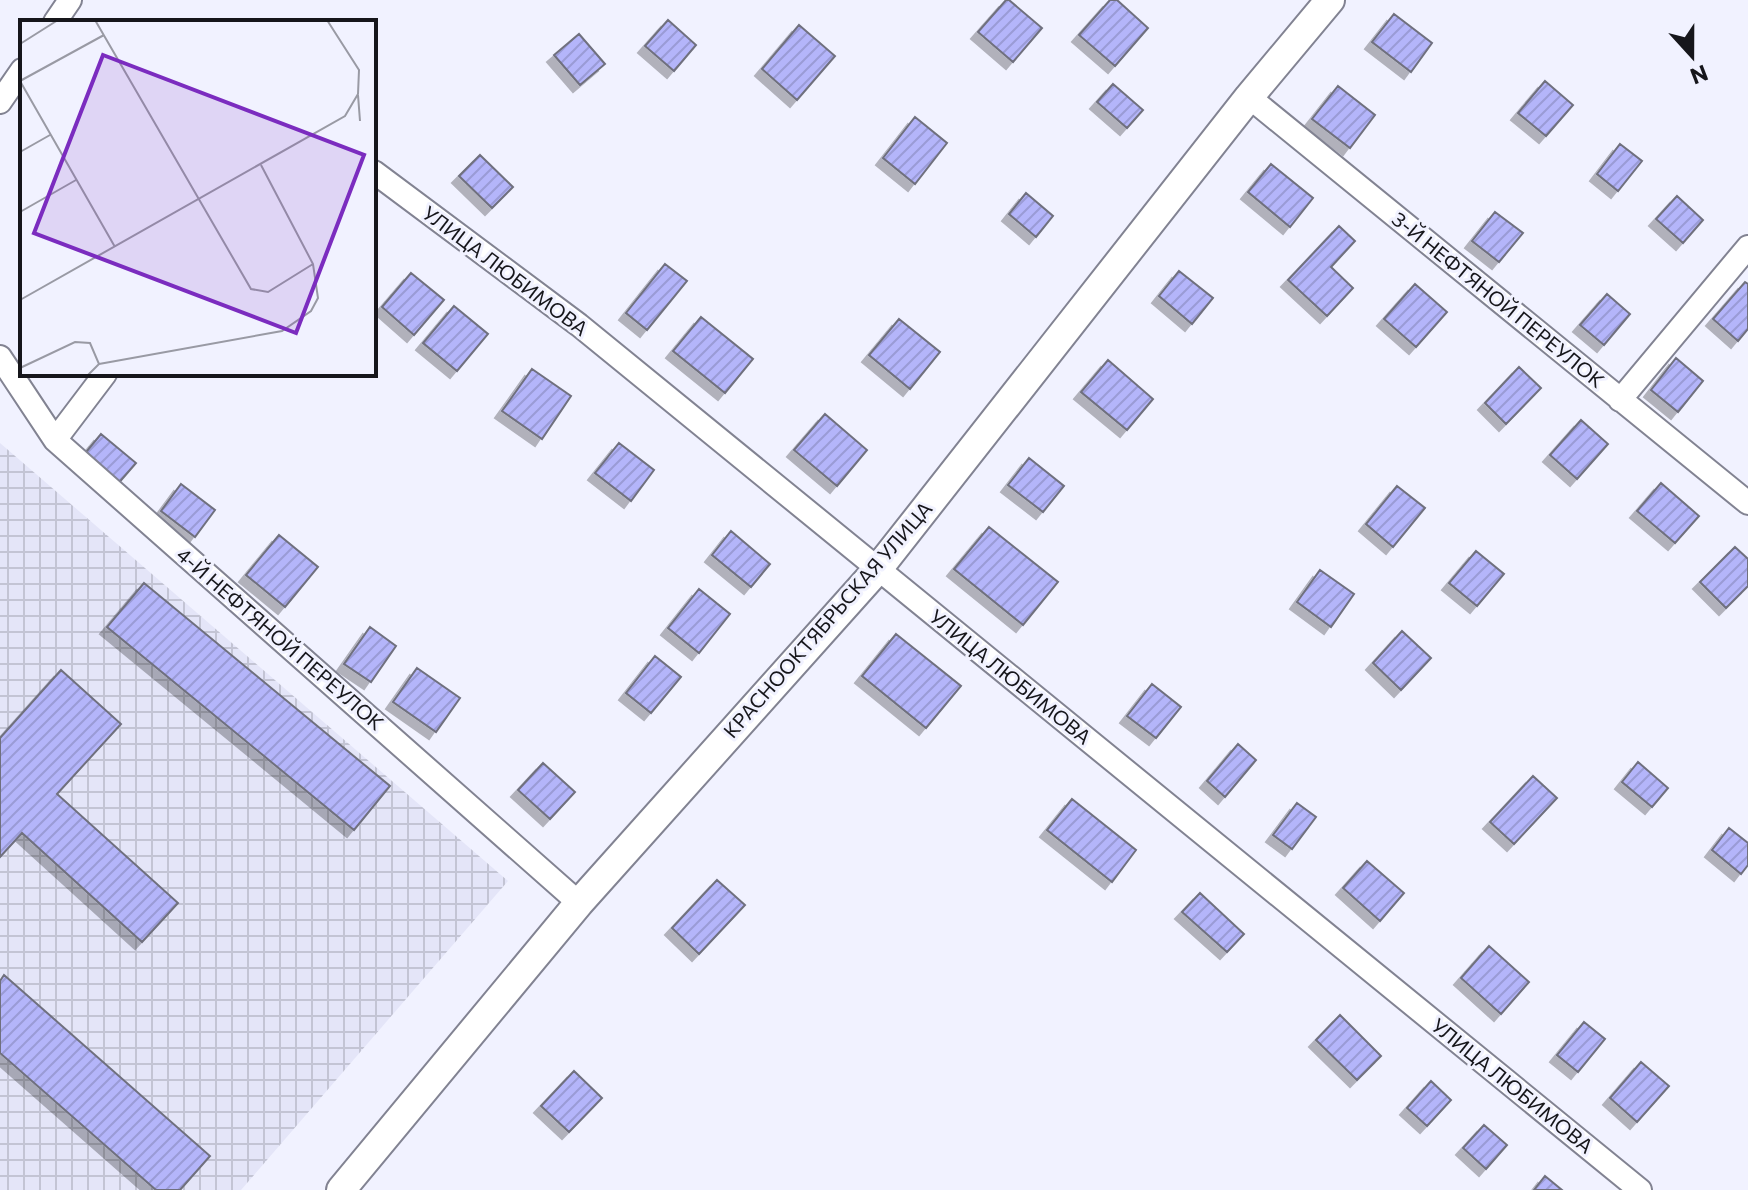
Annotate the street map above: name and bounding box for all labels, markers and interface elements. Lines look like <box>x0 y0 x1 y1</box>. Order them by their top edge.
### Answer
north arrow <box>1652 16 1732 96</box>
inset map <box>20 20 376 376</box>
text: N <box>1687 60 1712 91</box>
street label: УЛИЦА ЛЮБИМОВА <box>418 200 593 340</box>
street label: 3-Й НЕФТЯНОЙ ПЕРЕУЛОК <box>1388 206 1609 392</box>
street label: КРАСНООКТЯБРЬСКАЯ УЛИЦА <box>718 496 937 742</box>
street label: 4-Й НЕФТЯНОЙ ПЕРЕУЛОК <box>172 542 389 735</box>
street label: УЛИЦА ЛЮБИМОВА <box>925 604 1096 749</box>
street label: УЛИЦА ЛЮБИМОВА <box>1427 1013 1598 1158</box>

